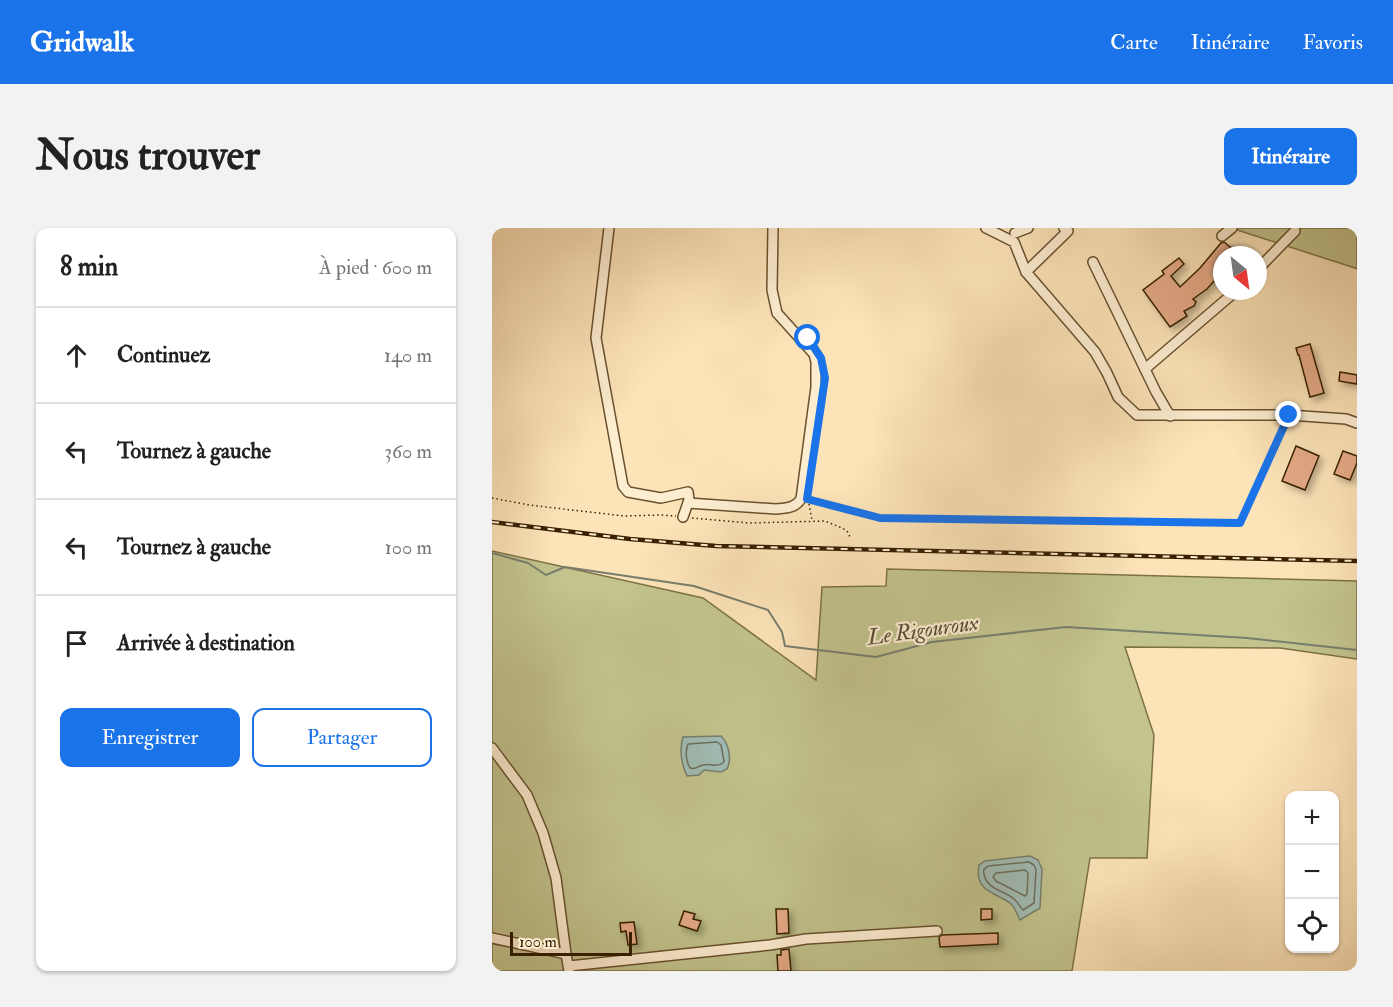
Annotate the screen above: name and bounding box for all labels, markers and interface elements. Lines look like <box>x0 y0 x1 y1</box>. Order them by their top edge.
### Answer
text: Gridwalk <box>30 25 134 60</box>
text: Carte <box>1110 29 1158 56</box>
text: Itinéraire <box>1191 29 1269 56</box>
text: Favoris <box>1302 29 1363 56</box>
button: Itinéraire <box>1224 128 1357 185</box>
text: Nous trouver <box>36 130 260 182</box>
north arrow <box>1213 246 1267 300</box>
text: 8 min <box>60 251 118 283</box>
text: À pied · 600 m <box>319 255 432 280</box>
route start <box>794 324 820 350</box>
icon: ahead <box>60 339 93 372</box>
text: Continuez <box>117 341 210 369</box>
text: 140 m <box>384 343 432 368</box>
route end <box>1275 401 1301 427</box>
icon: left <box>60 435 93 468</box>
text: Tournez à gauche <box>117 437 271 465</box>
text: 360 m <box>384 439 432 464</box>
icon: left <box>60 531 93 564</box>
text: Tournez à gauche <box>117 533 271 561</box>
text: 100 m <box>385 535 432 560</box>
water label: Le Rigouroux <box>865 608 981 652</box>
icon: arrive <box>60 627 93 660</box>
text: Arrivée à destination <box>117 629 295 657</box>
button: Enregistrer <box>60 708 240 767</box>
button: Partager <box>252 708 432 767</box>
map controls <box>1285 791 1339 953</box>
button: + <box>1285 791 1339 845</box>
button: − <box>1285 845 1339 899</box>
button: locate <box>1285 899 1339 953</box>
scale bar <box>510 929 632 956</box>
text: 100 m <box>519 932 557 952</box>

